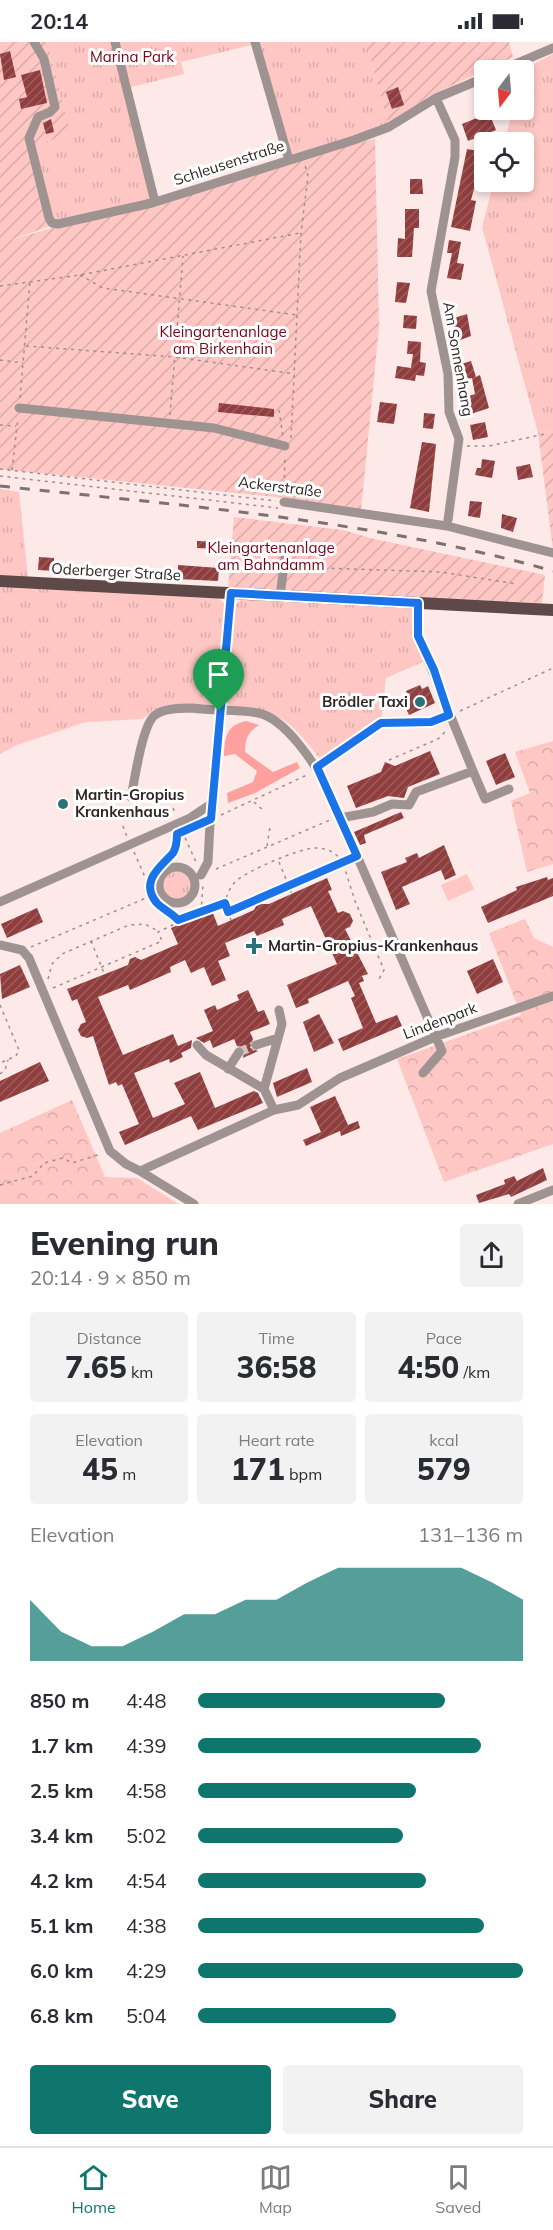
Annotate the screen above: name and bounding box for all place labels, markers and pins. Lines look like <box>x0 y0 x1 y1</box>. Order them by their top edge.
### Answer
pin <box>193 649 244 711</box>
place label: Brödler Taxi <box>322 692 408 711</box>
marker: Brödler Taxi <box>413 695 427 709</box>
place label: Martin-Gropius Krankenhaus <box>75 785 184 821</box>
marker: Martin-Gropius Krankenhaus <box>56 797 70 811</box>
place label: Martin-Gropius-Krankenhaus <box>268 936 478 955</box>
marker: Martin-Gropius-Krankenhaus <box>245 937 263 955</box>

